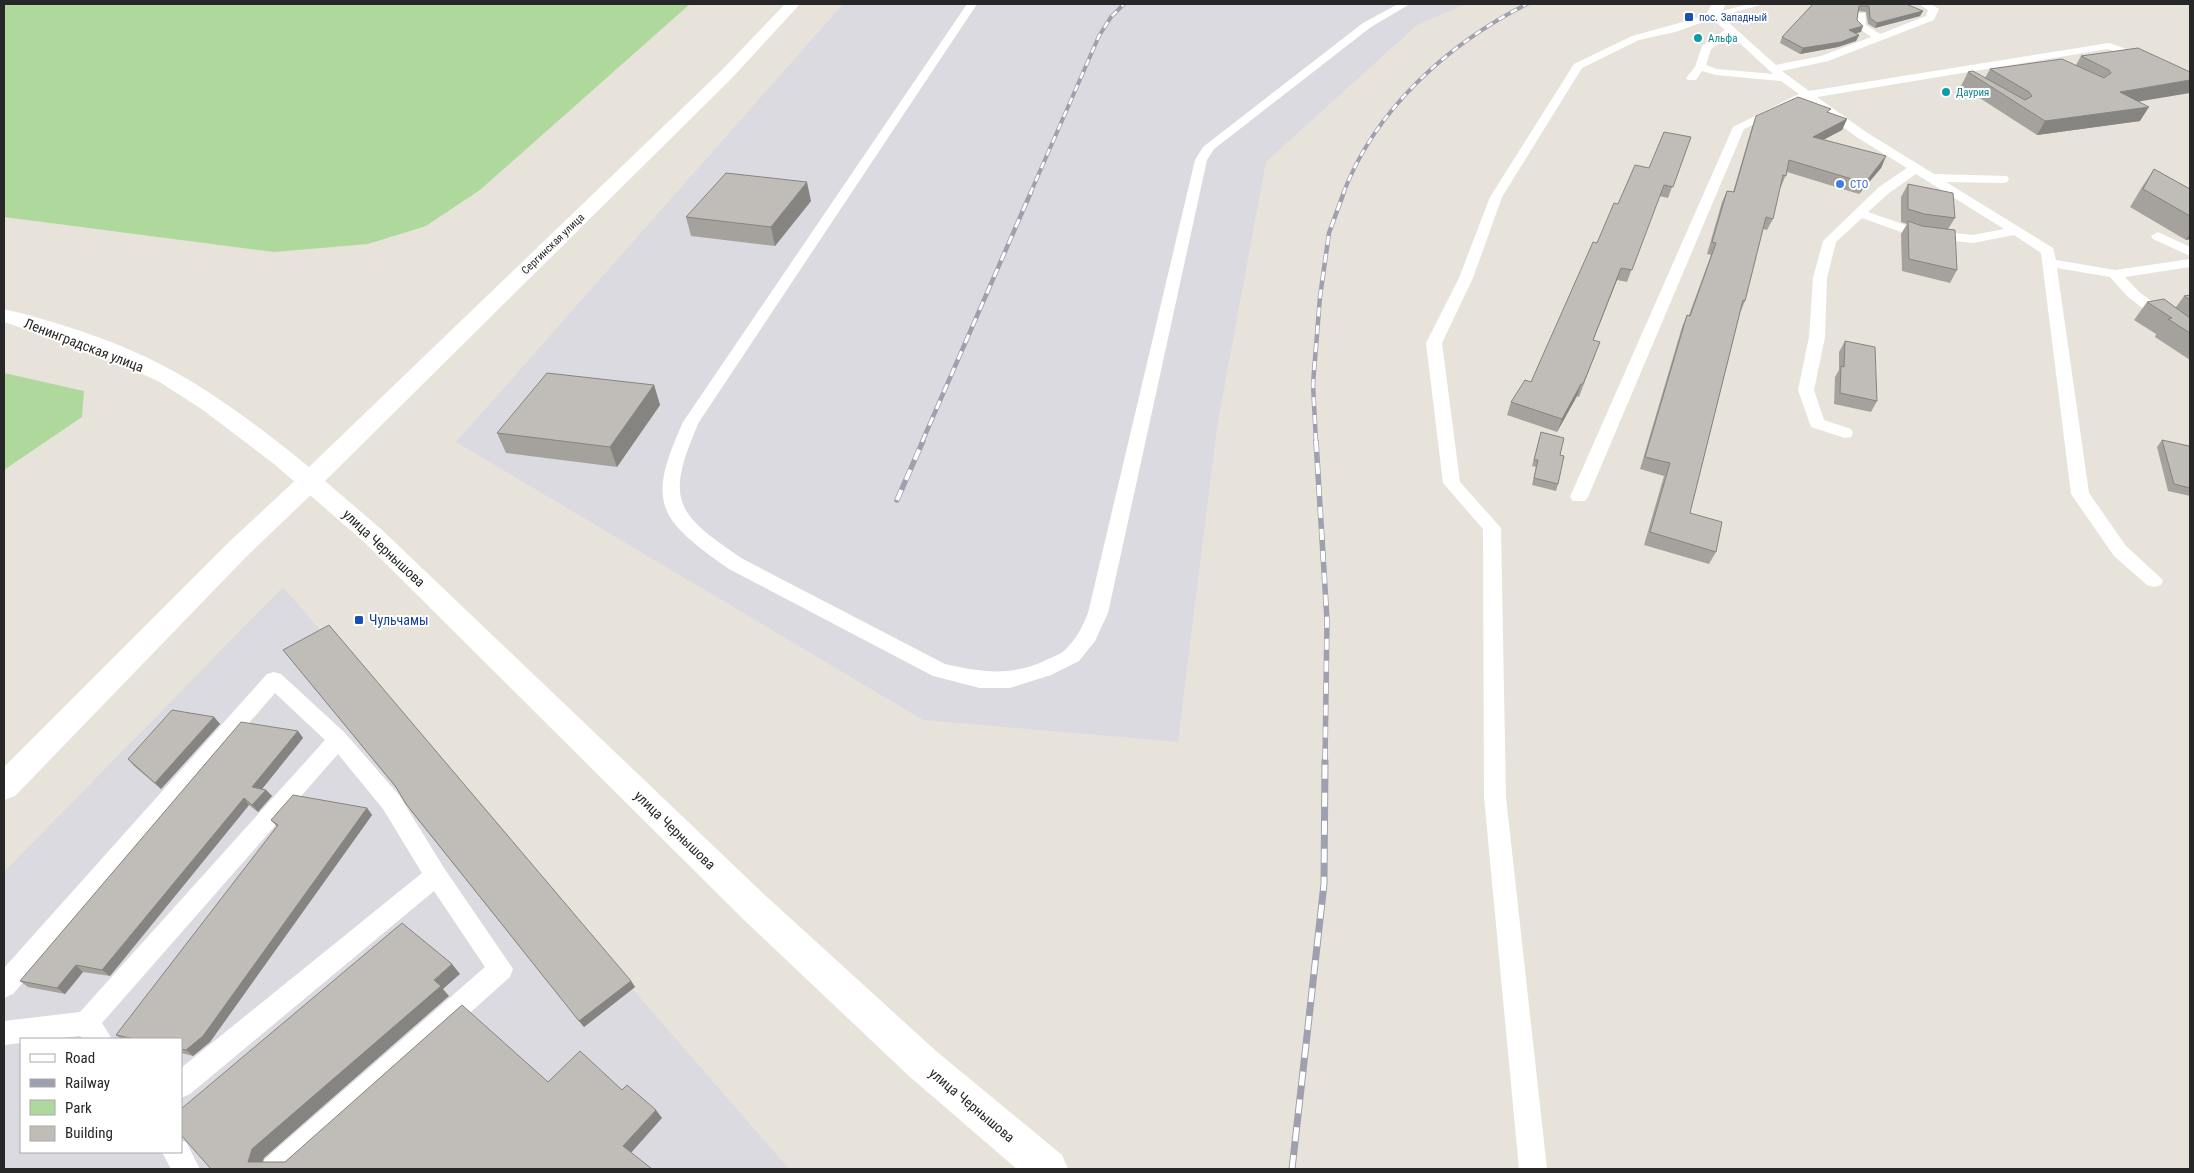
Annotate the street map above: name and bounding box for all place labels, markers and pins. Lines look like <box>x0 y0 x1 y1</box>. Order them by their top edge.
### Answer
marker: пос. Западный <box>1683 11 1695 23</box>
place label: пос. Западный <box>1699 11 1767 24</box>
marker: Альфа <box>1692 32 1704 44</box>
place label: Альфа <box>1708 32 1738 45</box>
marker: Даурия <box>1940 86 1952 98</box>
place label: Даурия <box>1956 86 1989 99</box>
marker: СТО <box>1834 178 1846 190</box>
place label: СТО <box>1850 178 1868 191</box>
place label: Чульчамы <box>369 612 429 628</box>
marker: Чульчамы <box>353 614 365 626</box>

